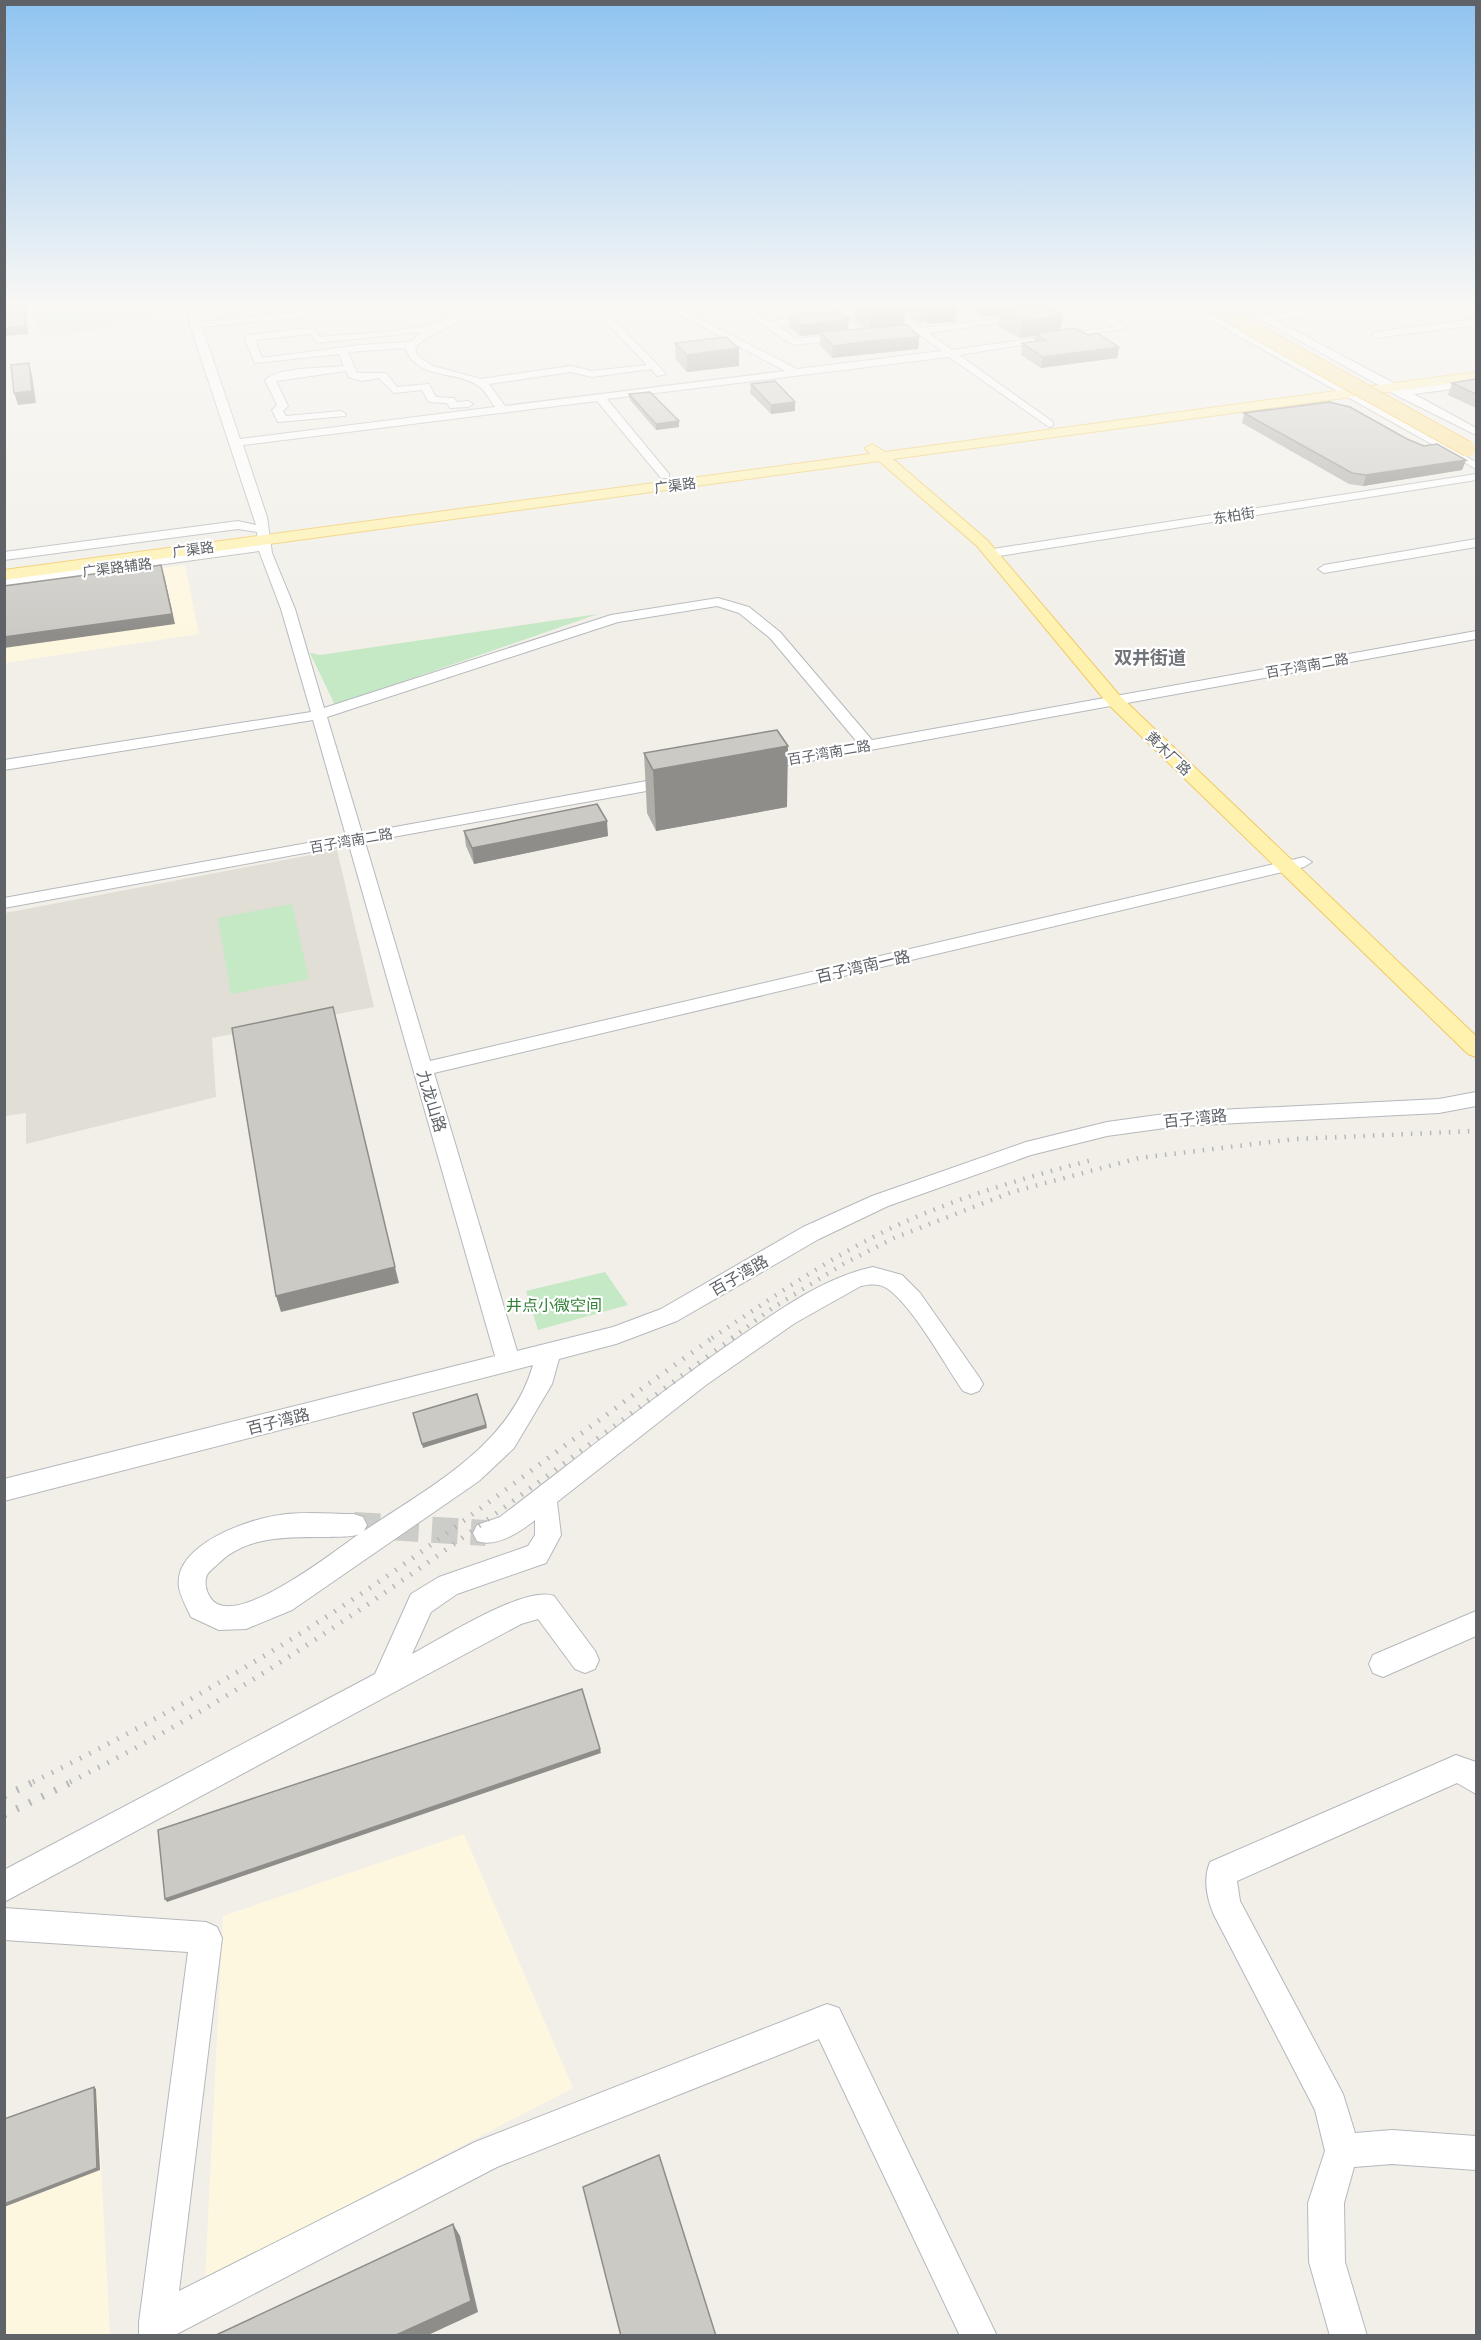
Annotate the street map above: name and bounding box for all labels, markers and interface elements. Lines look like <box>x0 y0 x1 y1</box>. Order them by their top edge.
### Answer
street label: 广渠路 <box>653 473 697 497</box>
street label: 东柏街 <box>1212 502 1256 528</box>
street label: 广渠路 <box>171 537 215 561</box>
street label: 广渠路辅路 <box>81 553 153 581</box>
district label: 双井街道 <box>1114 645 1186 669</box>
street label: 百子湾南二路 <box>1264 648 1350 682</box>
street label: 黄木厂路 <box>1142 727 1196 779</box>
street label: 百子湾南二路 <box>786 735 872 769</box>
street label: 百子湾南二路 <box>308 823 394 857</box>
street label: 百子湾南一路 <box>814 944 912 988</box>
street label: 九龙山路 <box>412 1067 452 1135</box>
street label: 百子湾路 <box>1162 1104 1228 1132</box>
street label: 百子湾路 <box>706 1249 772 1301</box>
park label: 井点小微空间 <box>506 1294 602 1316</box>
street label: 百子湾路 <box>244 1403 312 1439</box>

